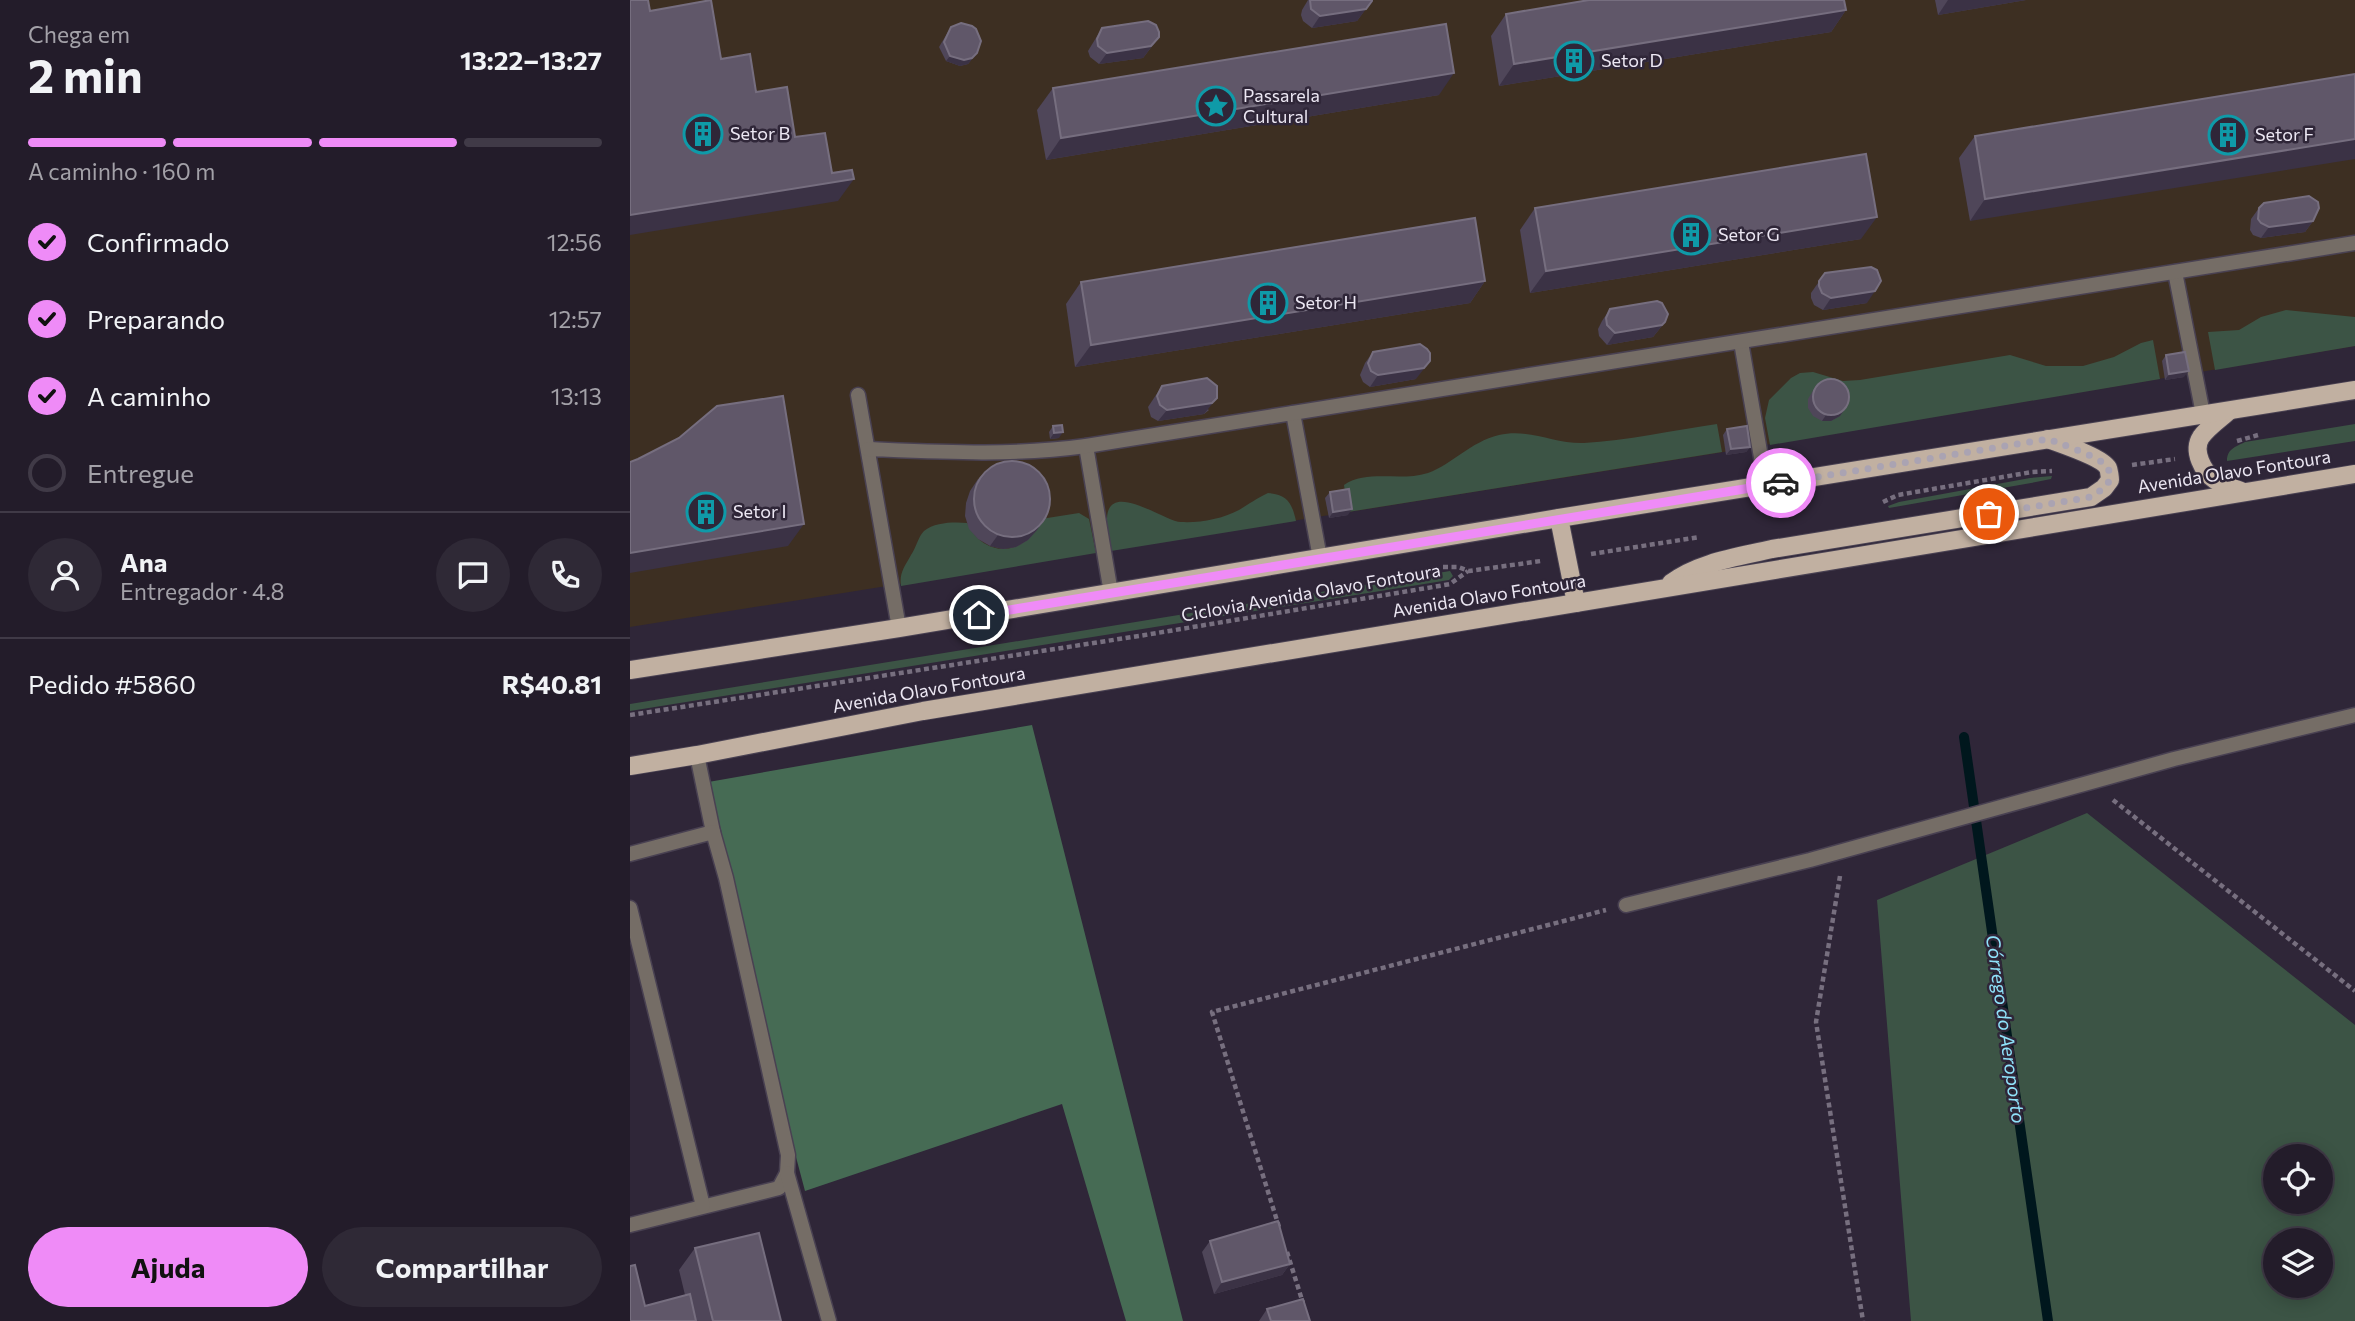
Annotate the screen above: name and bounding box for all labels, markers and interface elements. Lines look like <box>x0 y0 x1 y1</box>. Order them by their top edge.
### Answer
text: Chega em <box>28 20 130 48</box>
building icon: Setor D <box>1553 40 1595 82</box>
text: 13:22–13:27 <box>460 44 602 75</box>
text: 2 min <box>28 46 143 102</box>
place label: Setor D <box>1601 49 1663 71</box>
place label: Passarela Cultural <box>1243 84 1320 127</box>
place icon: Passarela Cultural <box>1195 85 1237 127</box>
building icon: Setor B <box>682 113 724 155</box>
building icon: Setor F <box>2207 114 2249 156</box>
place label: Setor B <box>730 122 790 144</box>
place label: Setor F <box>2255 123 2314 145</box>
text: A caminho · 160 m <box>28 157 215 185</box>
building icon: Setor G <box>1670 214 1712 256</box>
icon: check <box>28 223 66 261</box>
place label: Setor G <box>1718 223 1780 245</box>
text: Confirmado <box>87 226 229 257</box>
text: 12:56 <box>547 228 602 256</box>
building icon: Setor H <box>1247 282 1289 324</box>
place label: Setor H <box>1295 291 1357 313</box>
icon: check <box>28 300 66 338</box>
text: Preparando <box>87 303 225 334</box>
text: 12:57 <box>549 305 602 333</box>
icon: check <box>28 377 66 415</box>
text: A caminho <box>87 380 211 411</box>
text: 13:13 <box>551 382 602 410</box>
street label: Avenida Olavo Fontoura <box>2136 445 2332 497</box>
courier <box>1746 448 1816 518</box>
text: Entregue <box>87 457 194 488</box>
icon: car <box>1762 464 1800 502</box>
pin <box>1959 484 2019 544</box>
building icon: Setor I <box>685 491 727 533</box>
icon: bag <box>1970 495 2008 533</box>
place label: Setor I <box>733 500 787 522</box>
button: person <box>28 538 102 612</box>
button: chat <box>436 538 510 612</box>
button: phone <box>528 538 602 612</box>
text: Ana <box>120 546 167 577</box>
street label: Ciclovia Avenida Olavo Fontoura <box>1179 558 1442 626</box>
street label: Avenida Olavo Fontoura <box>1391 569 1587 621</box>
text: Entregador · 4.8 <box>120 577 285 605</box>
pin <box>949 585 1009 645</box>
icon: home <box>960 596 998 634</box>
street label: Avenida Olavo Fontoura <box>831 661 1027 717</box>
text: Pedido #5860 <box>28 668 196 699</box>
text: R$40.81 <box>502 668 602 699</box>
water label: Córrego do Aeroporto <box>1982 933 2031 1125</box>
map controls <box>2263 1144 2333 1298</box>
button: locate <box>2263 1144 2333 1214</box>
button: Ajuda <box>28 1227 308 1307</box>
button: Compartilhar <box>322 1227 602 1307</box>
button: layers <box>2263 1228 2333 1298</box>

